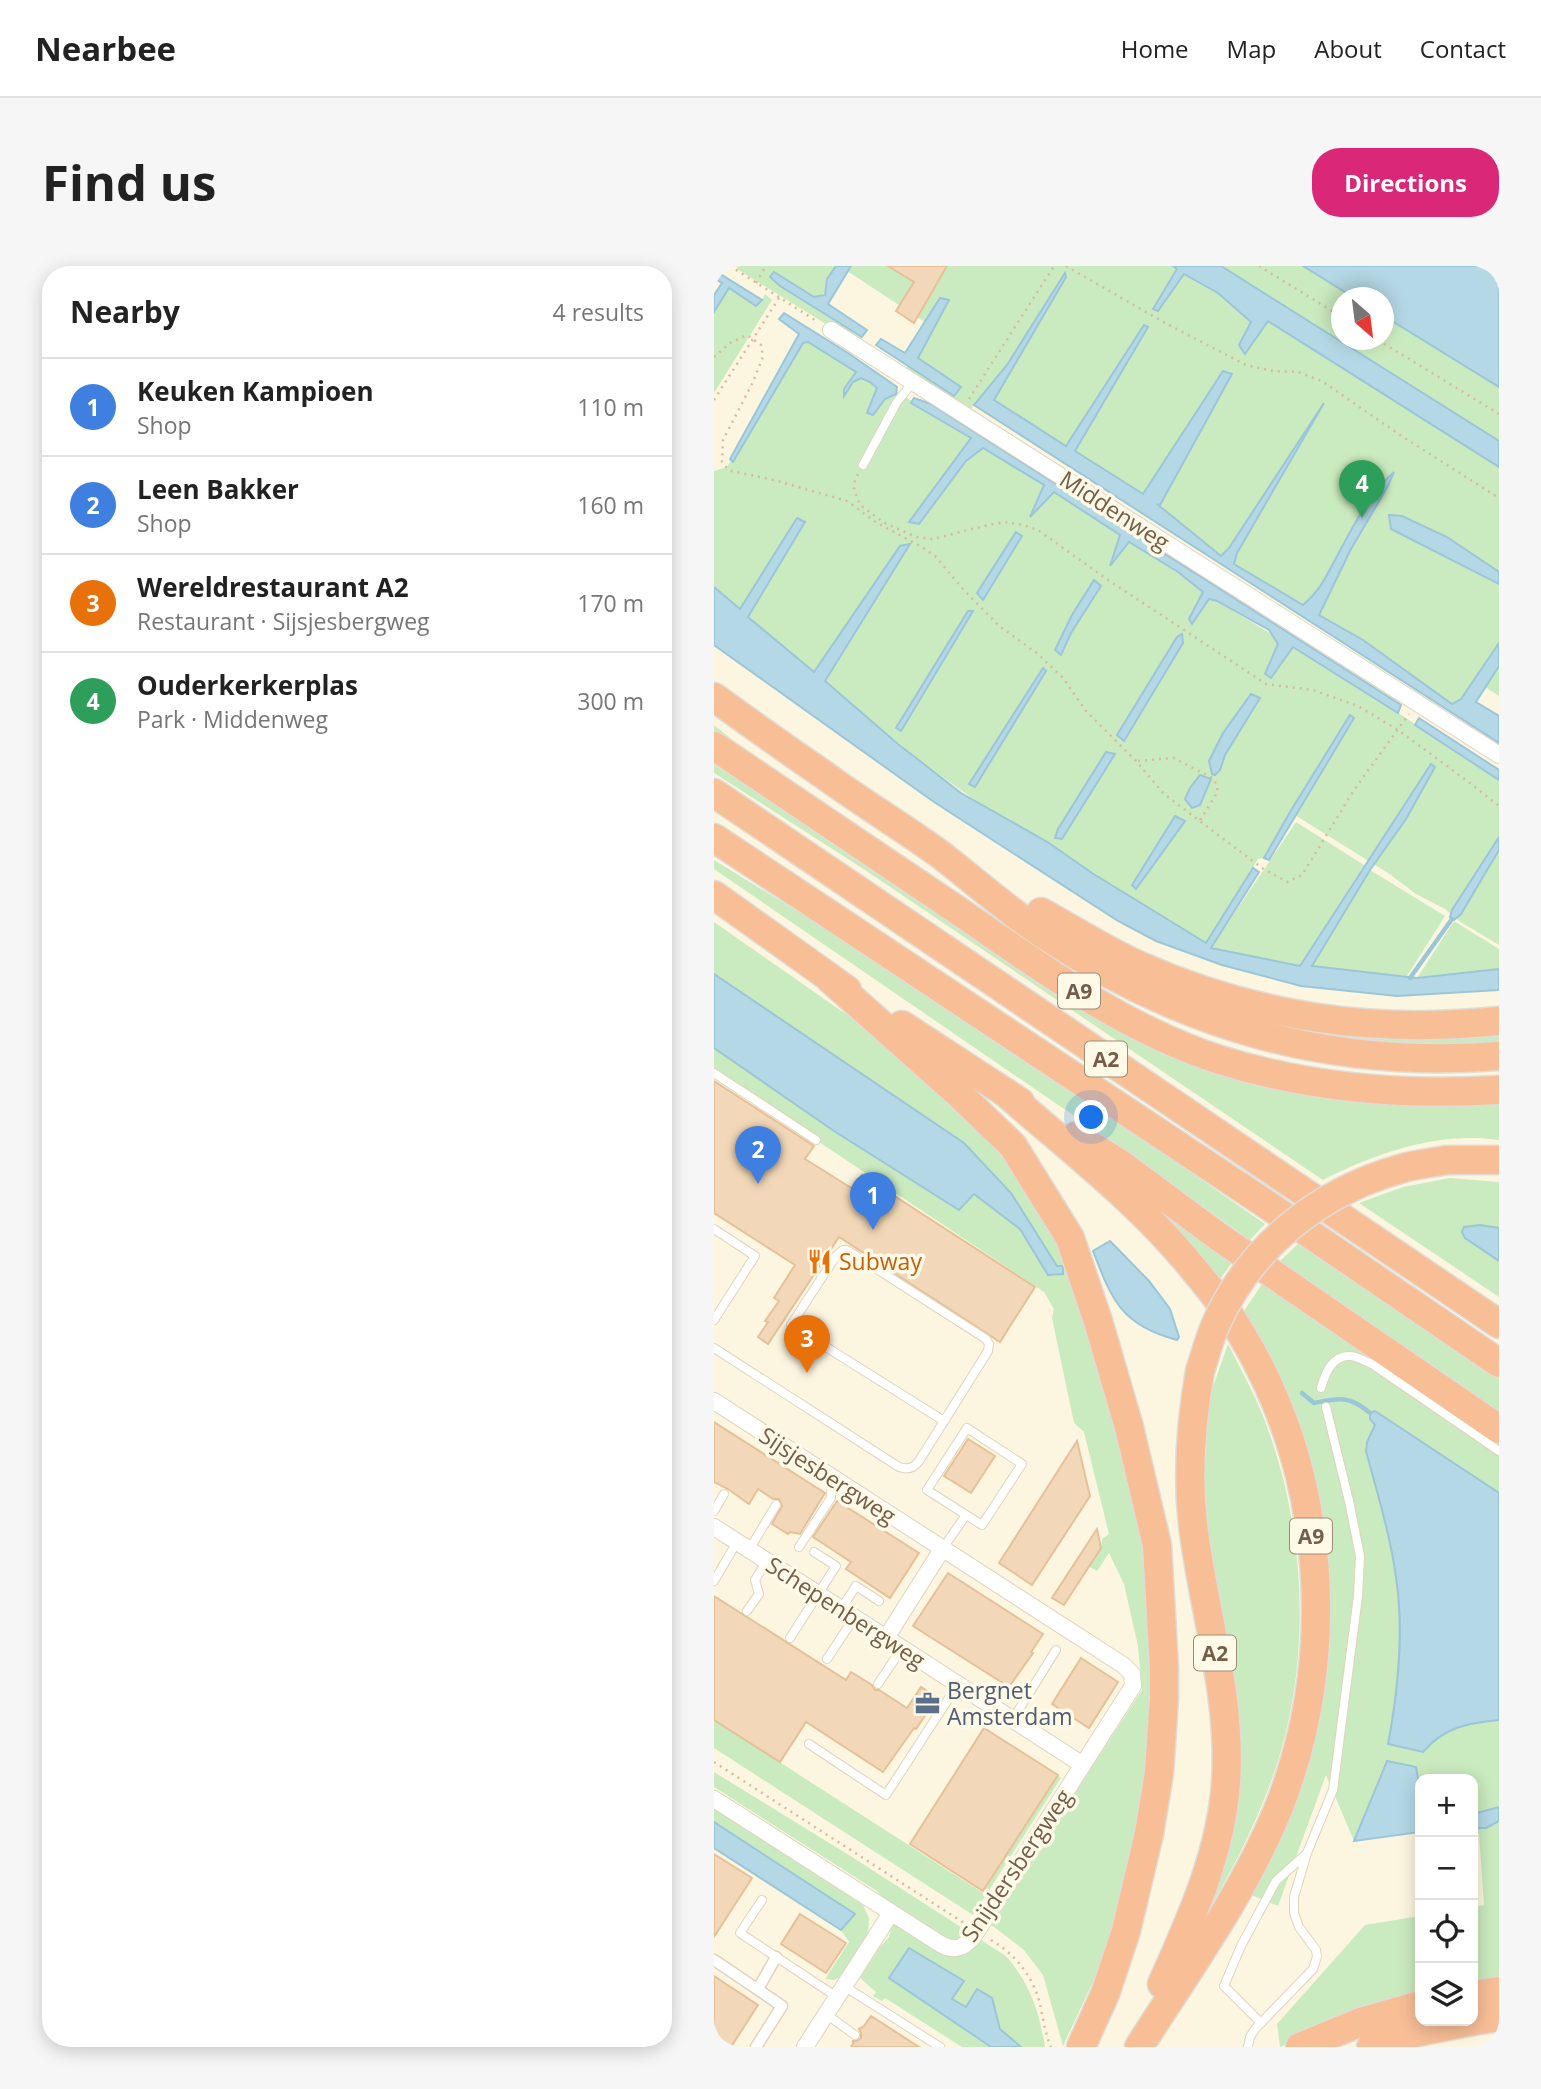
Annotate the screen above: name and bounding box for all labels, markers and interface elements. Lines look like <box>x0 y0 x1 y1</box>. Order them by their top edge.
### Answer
text: Nearbee <box>35 26 176 71</box>
text: Home <box>1121 32 1189 65</box>
text: Map <box>1227 32 1276 65</box>
text: About <box>1314 32 1382 65</box>
text: Contact <box>1420 32 1506 65</box>
button: Directions <box>1312 148 1499 217</box>
text: Find us <box>42 149 216 215</box>
north arrow <box>1331 287 1394 350</box>
text: Nearby <box>70 291 180 332</box>
text: 4 results <box>553 296 644 328</box>
text: Keuken Kampioen <box>137 373 373 409</box>
text: 1 <box>86 391 100 423</box>
text: 110 m <box>577 391 644 423</box>
text: Shop <box>137 409 192 441</box>
pin: 4 <box>1339 460 1385 518</box>
street label: Middenweg <box>1054 463 1177 558</box>
text: Leen Bakker <box>137 471 299 507</box>
text: 2 <box>86 489 100 521</box>
text: 160 m <box>577 489 644 521</box>
text: Shop <box>137 507 192 539</box>
text: Wereldrestaurant A2 <box>137 569 409 605</box>
text: 3 <box>86 587 100 619</box>
text: 170 m <box>577 587 644 619</box>
text: Restaurant · Sijsjesbergweg <box>137 605 430 637</box>
text: Ouderkerkerplas <box>137 667 358 703</box>
text: 4 <box>86 685 100 717</box>
text: 300 m <box>577 685 644 717</box>
text: Park · Middenweg <box>137 703 328 735</box>
road number: A9 <box>1058 974 1100 1008</box>
road number: A2 <box>1085 1042 1127 1076</box>
your location <box>1074 1100 1108 1134</box>
pin: 2 <box>735 1126 781 1184</box>
pin: 1 <box>850 1172 896 1230</box>
place label: Subway <box>839 1245 922 1277</box>
restaurant icon: Subway <box>805 1247 833 1275</box>
pin: 3 <box>784 1315 830 1373</box>
street label: Sijsjesbergweg <box>753 1419 903 1531</box>
road number: A9 <box>1290 1518 1332 1554</box>
street label: Schepenbergweg <box>760 1549 932 1676</box>
road number: A2 <box>1194 1636 1236 1670</box>
place label: Bergnet Amsterdam <box>947 1674 1072 1732</box>
office icon: Bergnet Amsterdam <box>913 1689 941 1717</box>
map controls <box>1415 1774 1478 2026</box>
button: + <box>1415 1774 1478 1837</box>
street label: Snijdersbergweg <box>953 1782 1079 1948</box>
button: − <box>1415 1837 1478 1900</box>
button: locate <box>1415 1900 1478 1963</box>
button: layers <box>1415 1963 1478 2026</box>

